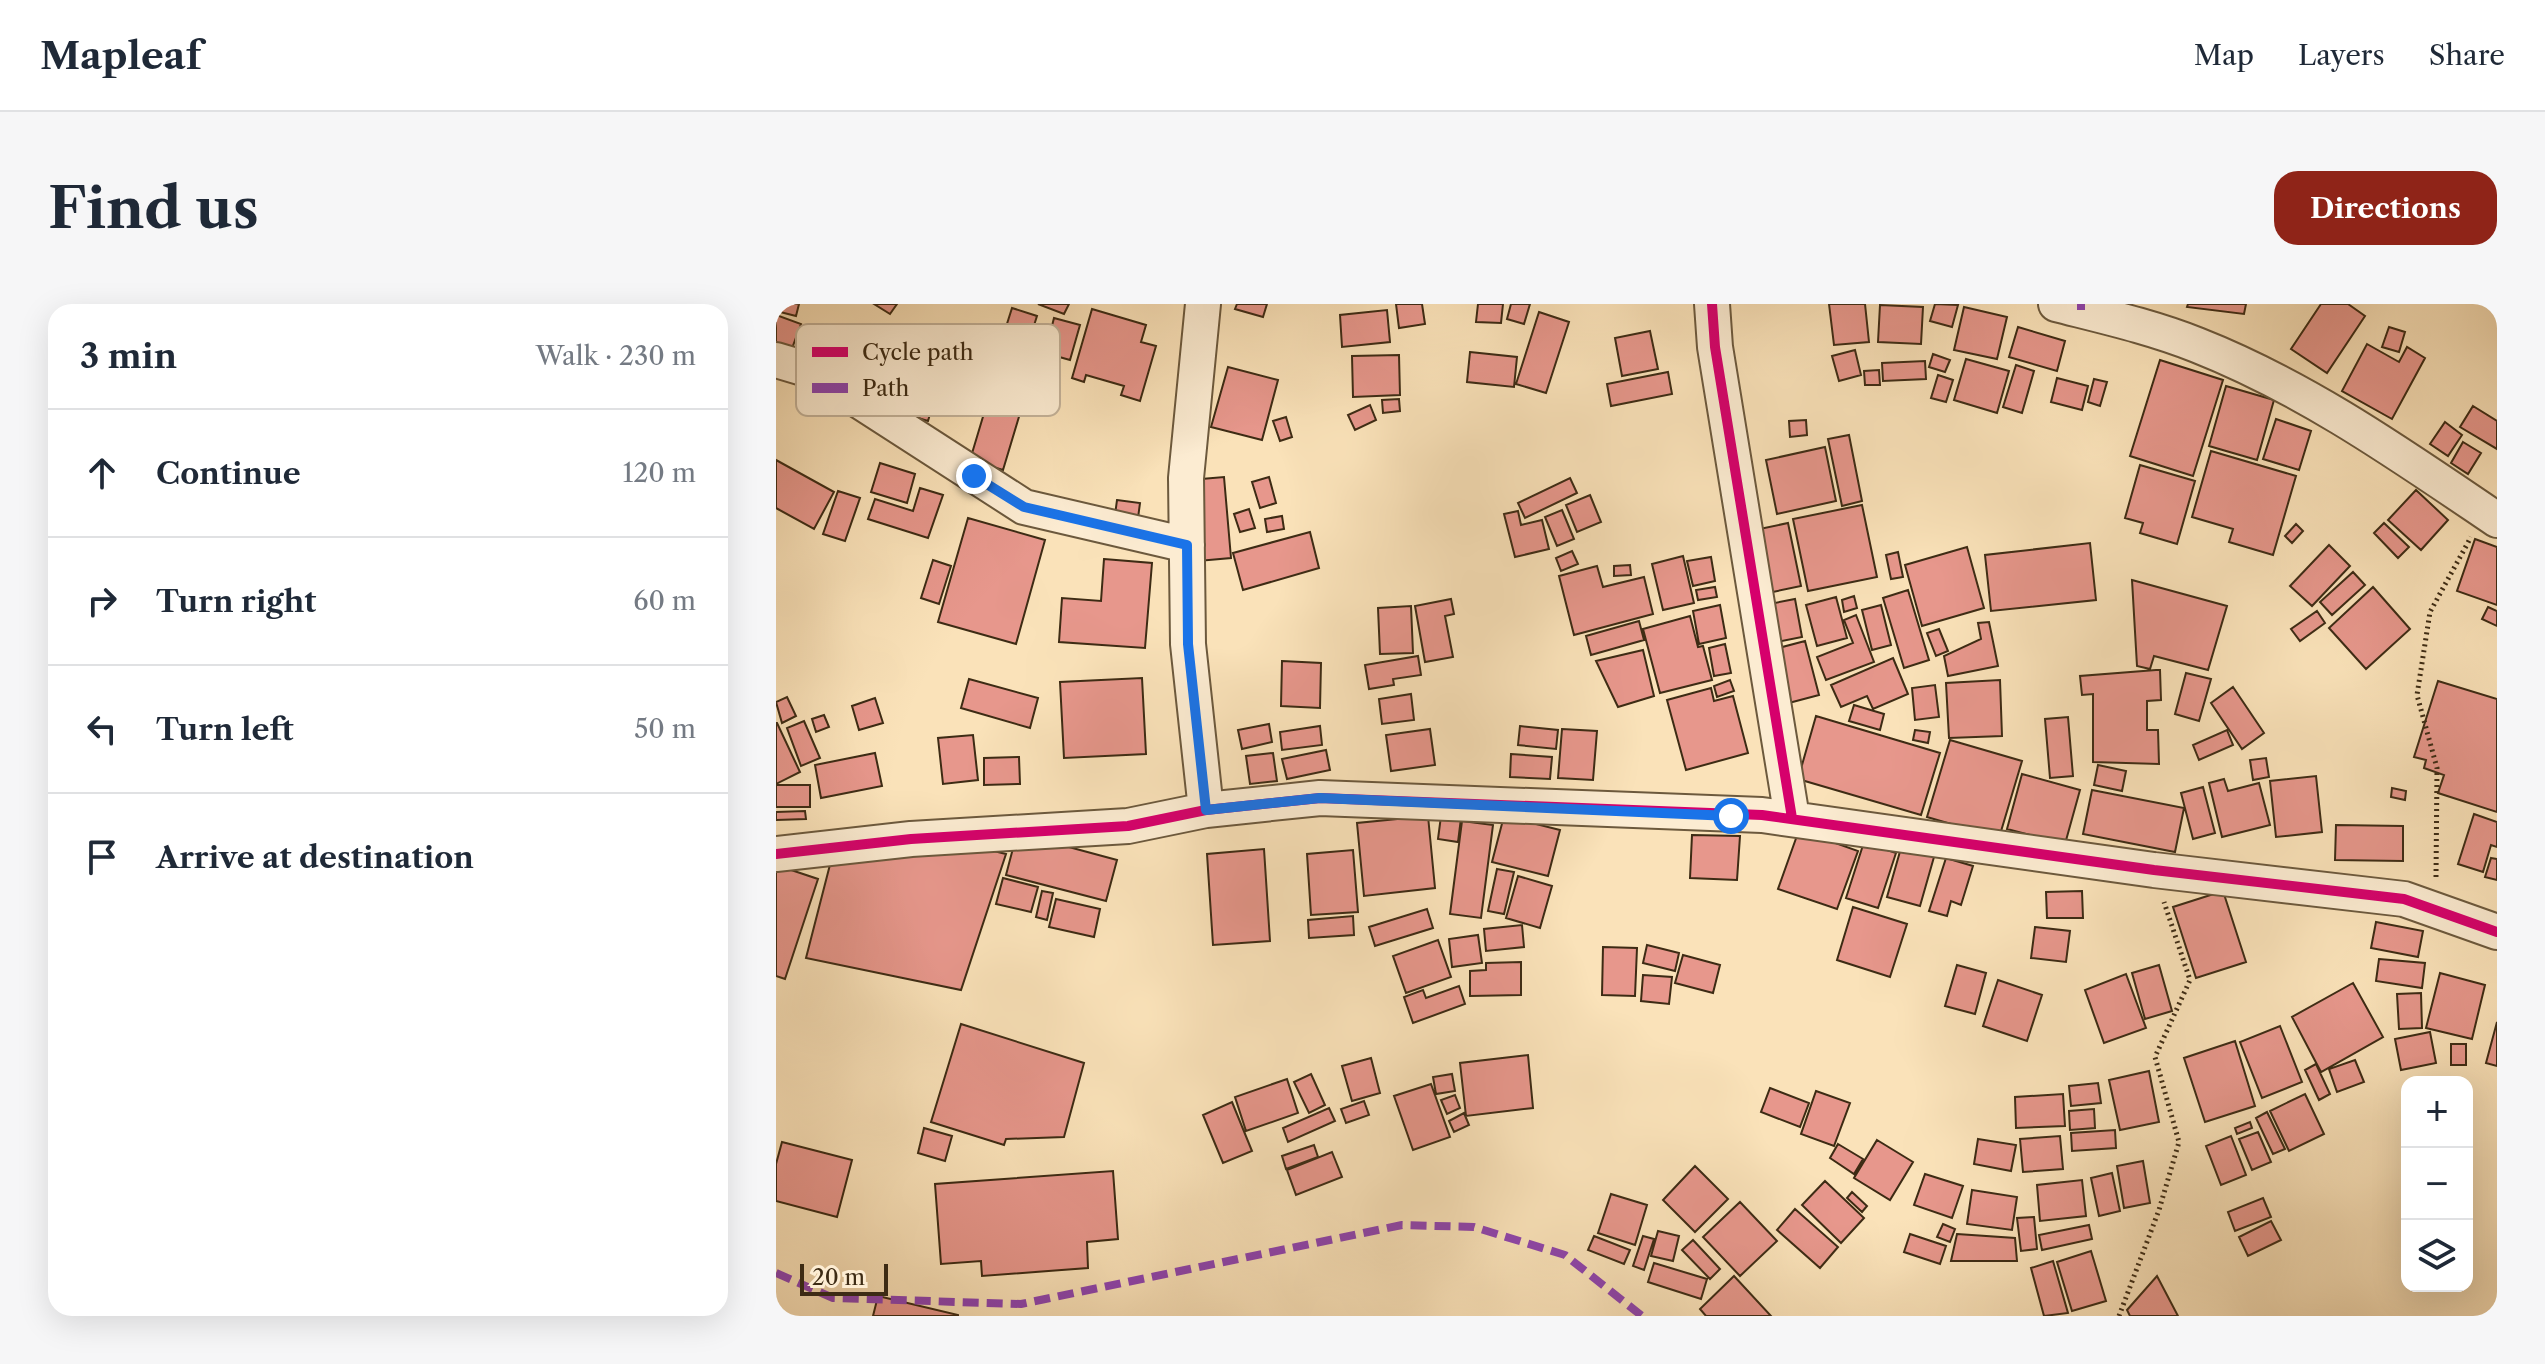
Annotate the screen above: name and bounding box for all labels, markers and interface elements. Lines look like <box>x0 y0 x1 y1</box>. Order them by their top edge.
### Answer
text: Mapleaf <box>40 32 202 79</box>
text: Map <box>2194 38 2254 72</box>
text: Layers <box>2298 38 2385 72</box>
text: Share <box>2429 38 2505 72</box>
button: Directions <box>2274 171 2497 245</box>
text: Find us <box>48 174 259 243</box>
legend <box>796 324 1060 416</box>
text: 3 min <box>80 335 177 377</box>
text: Cycle path <box>862 339 974 366</box>
text: Walk · 230 m <box>536 340 696 372</box>
text: Path <box>862 375 910 402</box>
icon: ahead <box>80 451 124 495</box>
text: Continue <box>156 455 301 492</box>
text: 120 m <box>622 457 696 489</box>
route end <box>956 458 992 494</box>
icon: right <box>80 579 124 623</box>
text: Turn right <box>156 583 316 620</box>
text: 60 m <box>633 585 696 617</box>
icon: left <box>80 707 124 751</box>
text: Turn left <box>156 711 293 748</box>
text: 50 m <box>634 713 696 745</box>
route start <box>1713 798 1749 834</box>
icon: arrive <box>80 835 124 879</box>
text: Arrive at destination <box>156 839 474 876</box>
map controls <box>2401 1076 2473 1292</box>
button: + <box>2401 1076 2473 1148</box>
button: − <box>2401 1148 2473 1220</box>
button: layers <box>2401 1220 2473 1292</box>
scale bar <box>800 1260 888 1296</box>
text: 20 m <box>812 1264 865 1291</box>

